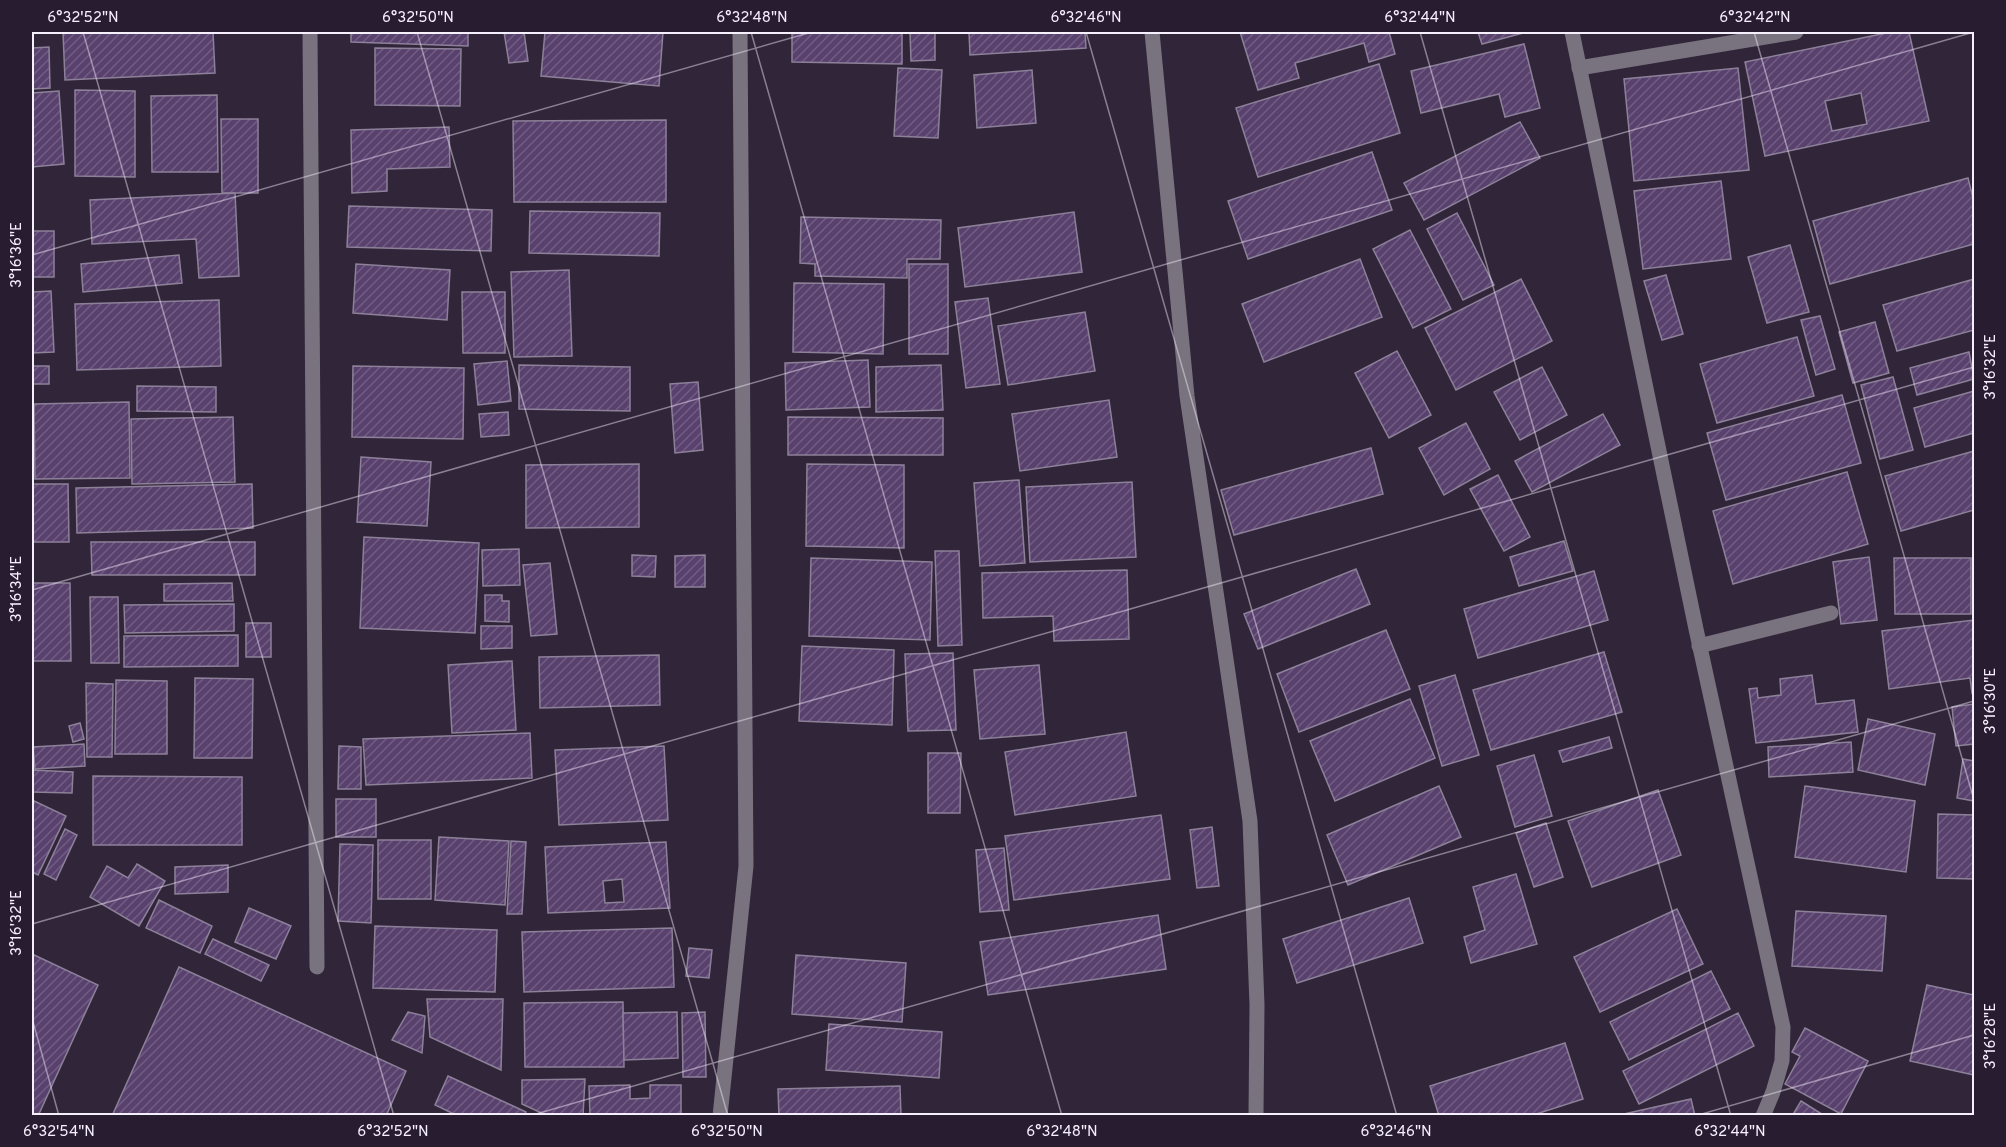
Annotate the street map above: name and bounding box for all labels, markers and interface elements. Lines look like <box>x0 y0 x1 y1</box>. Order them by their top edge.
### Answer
text: 6°32'52"N <box>47 9 119 28</box>
text: 6°32'50"N <box>382 9 454 28</box>
text: 6°32'48"N <box>716 9 788 28</box>
text: 6°32'46"N <box>1050 9 1122 28</box>
text: 6°32'44"N <box>1384 9 1456 28</box>
text: 6°32'42"N <box>1719 9 1791 28</box>
text: 3°16'36"E <box>8 222 27 288</box>
text: 3°16'32"E <box>1982 334 2001 400</box>
text: 3°16'34"E <box>8 556 27 622</box>
text: 3°16'30"E <box>1982 668 2001 734</box>
text: 3°16'32"E <box>8 890 27 956</box>
text: 3°16'28"E <box>1982 1003 2001 1069</box>
text: 6°32'54"N <box>23 1123 95 1142</box>
text: 6°32'52"N <box>357 1123 429 1142</box>
text: 6°32'50"N <box>691 1123 763 1142</box>
text: 6°32'48"N <box>1026 1123 1098 1142</box>
text: 6°32'46"N <box>1360 1123 1432 1142</box>
text: 6°32'44"N <box>1694 1123 1766 1142</box>

